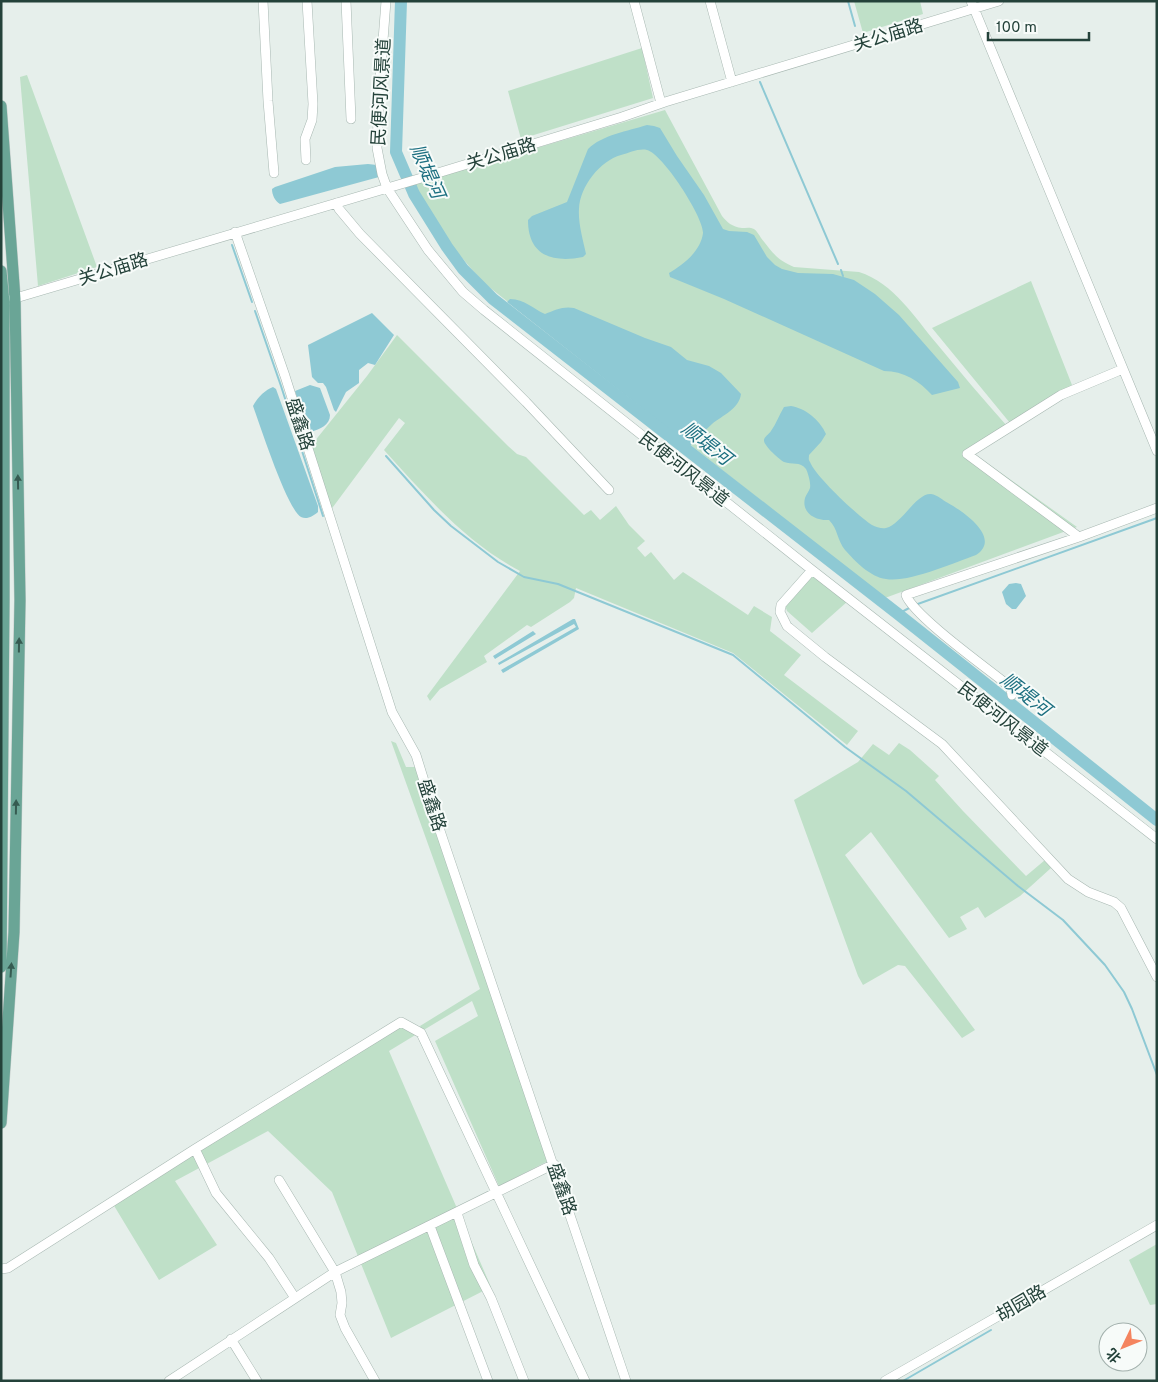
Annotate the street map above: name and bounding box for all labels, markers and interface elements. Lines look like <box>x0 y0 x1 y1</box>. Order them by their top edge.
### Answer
scale bar <box>988 10 1089 42</box>
street label: 关公庙路 <box>851 15 926 58</box>
text: 100 m <box>996 19 1037 38</box>
street label: 民便河风景道 <box>368 38 397 147</box>
street label: 关公庙路 <box>464 134 539 177</box>
water label: 顺堤河 <box>404 141 450 206</box>
street label: 关公庙路 <box>76 249 151 292</box>
street label: 盛鑫路 <box>279 395 318 454</box>
water label: 顺堤河 <box>676 418 739 474</box>
street label: 民便河风景道 <box>633 428 733 512</box>
one-way arrow <box>14 474 22 490</box>
one-way arrow <box>16 636 24 652</box>
water label: 顺堤河 <box>995 669 1058 725</box>
street label: 民便河风景道 <box>952 678 1052 762</box>
street label: 盛鑫路 <box>411 776 450 835</box>
one-way arrow <box>12 799 20 815</box>
one-way arrow <box>8 961 16 977</box>
street label: 盛鑫路 <box>541 1160 580 1219</box>
street label: 胡园路 <box>993 1281 1051 1328</box>
north arrow <box>1098 1322 1148 1372</box>
text: 北 <box>1104 1344 1126 1366</box>

